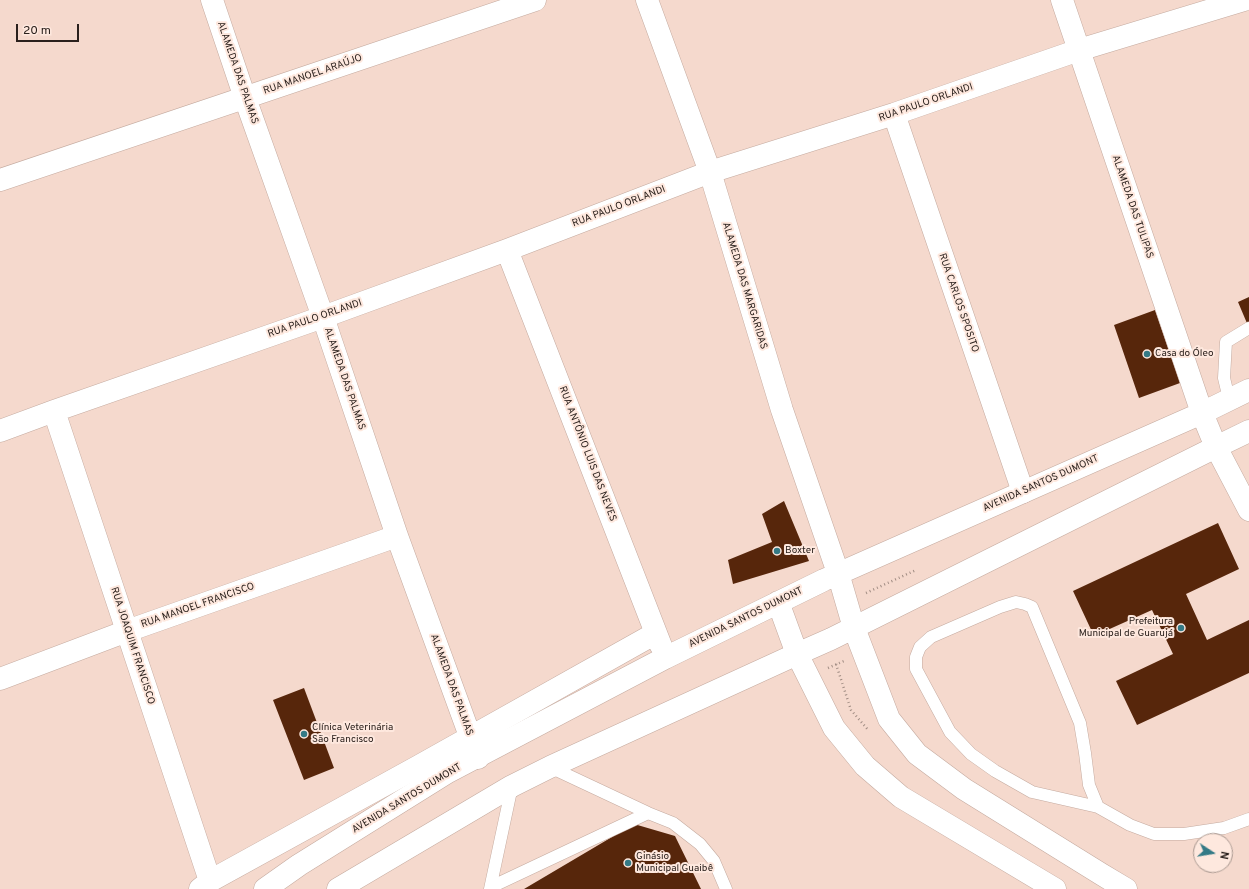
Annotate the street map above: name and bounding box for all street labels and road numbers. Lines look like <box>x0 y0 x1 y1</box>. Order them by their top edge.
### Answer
street label: ALAMEDA DAS PALMAS <box>214 20 260 126</box>
street label: RUA MANOEL ARAÚJO <box>262 52 364 98</box>
street label: RUA PAULO ORLANDI <box>877 81 975 125</box>
street label: ALAMEDA DAS TULIPAS <box>1109 154 1155 260</box>
street label: RUA PAULO ORLANDI <box>571 184 667 230</box>
street label: ALAMEDA DAS MARGARIDAS <box>719 221 769 351</box>
street label: RUA CARLOS SPOSITO <box>935 252 981 354</box>
street label: RUA PAULO ORLANDI <box>266 297 364 341</box>
street label: ALAMEDA DAS PALMAS <box>321 326 367 432</box>
street label: RUA ANTÔNIO LUIS DAS NEVES <box>556 385 618 523</box>
street label: AVENIDA SANTOS DUMONT <box>981 453 1101 515</box>
street label: RUA MANOEL FRANCISCO <box>140 581 256 631</box>
street label: AVENIDA SANTOS DUMONT <box>687 585 805 651</box>
street label: RUA JOAQUIM FRANCISCO <box>107 586 157 706</box>
street label: ALAMEDA DAS PALMAS <box>427 632 475 738</box>
street label: AVENIDA SANTOS DUMONT <box>350 761 464 837</box>

